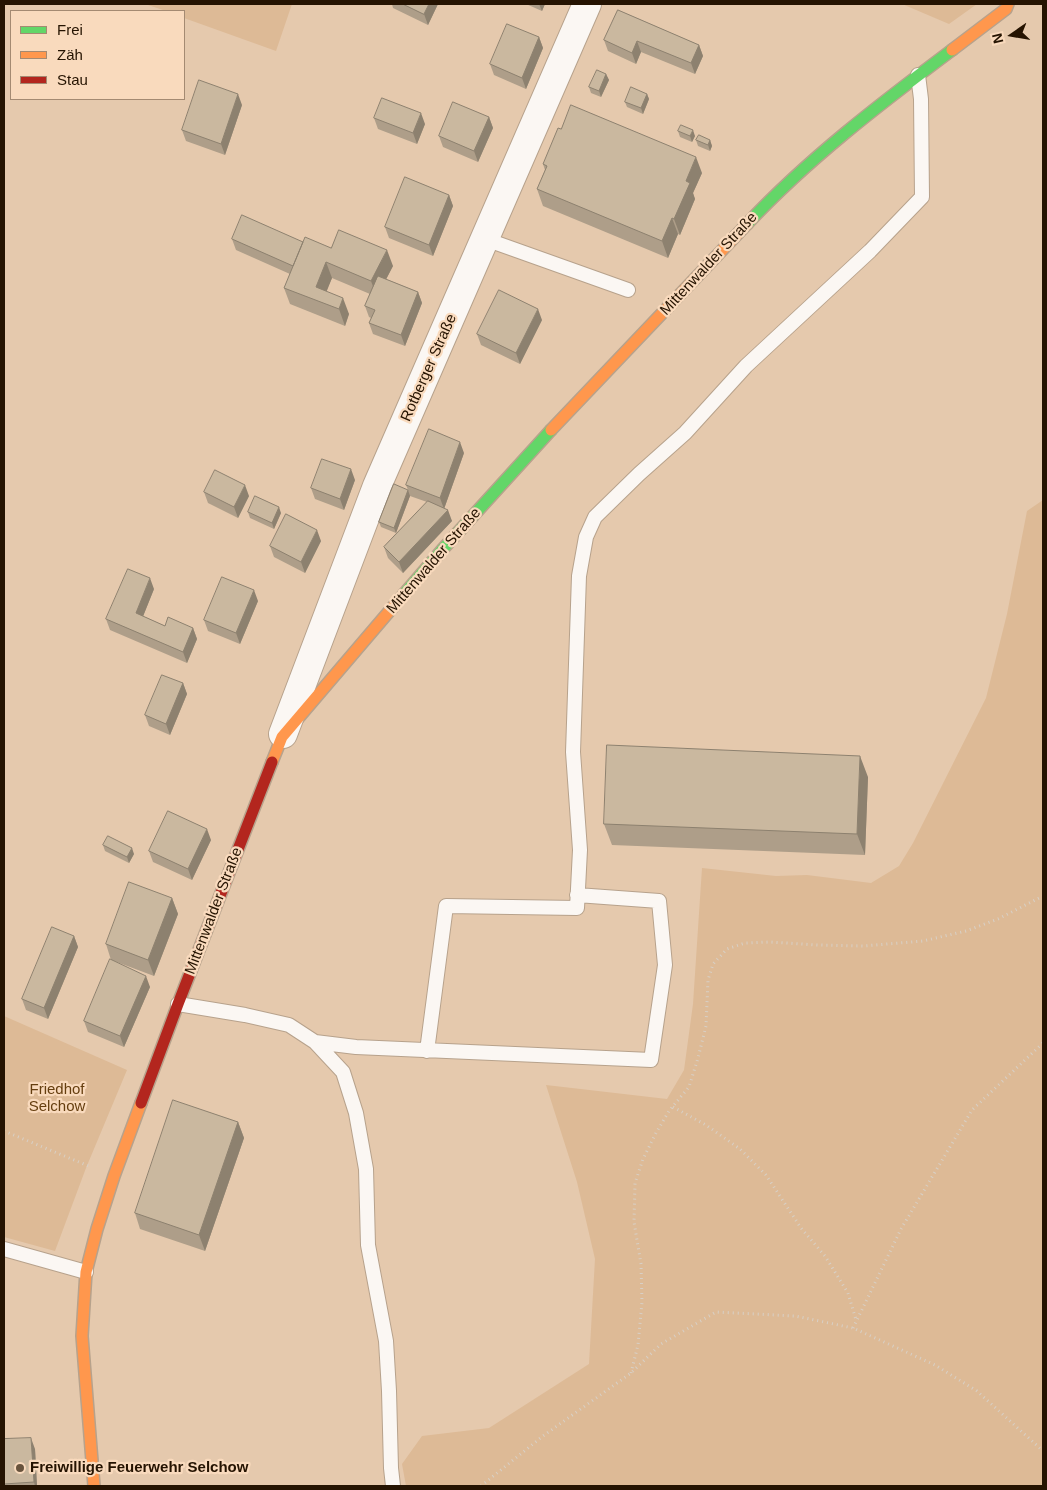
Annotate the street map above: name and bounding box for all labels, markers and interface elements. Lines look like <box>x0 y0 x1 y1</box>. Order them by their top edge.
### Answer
legend <box>10 10 185 100</box>
north arrow <box>987 10 1037 60</box>
text: Frei <box>57 21 83 38</box>
text: N <box>988 32 1006 45</box>
text: Zäh <box>57 46 83 63</box>
text: Stau <box>57 71 88 88</box>
street label: Mittenwalder Straße <box>657 209 761 319</box>
street label: Rotberger Straße <box>397 311 461 425</box>
street label: Mittenwalder Straße <box>383 504 485 618</box>
street label: Mittenwalder Straße <box>182 845 246 977</box>
park label: Friedhof Selchow <box>29 1081 85 1116</box>
place label: Freiwillige Feuerwehr Selchow <box>30 1459 248 1477</box>
marker: Freiwillige Feuerwehr Selchow <box>14 1462 26 1474</box>

